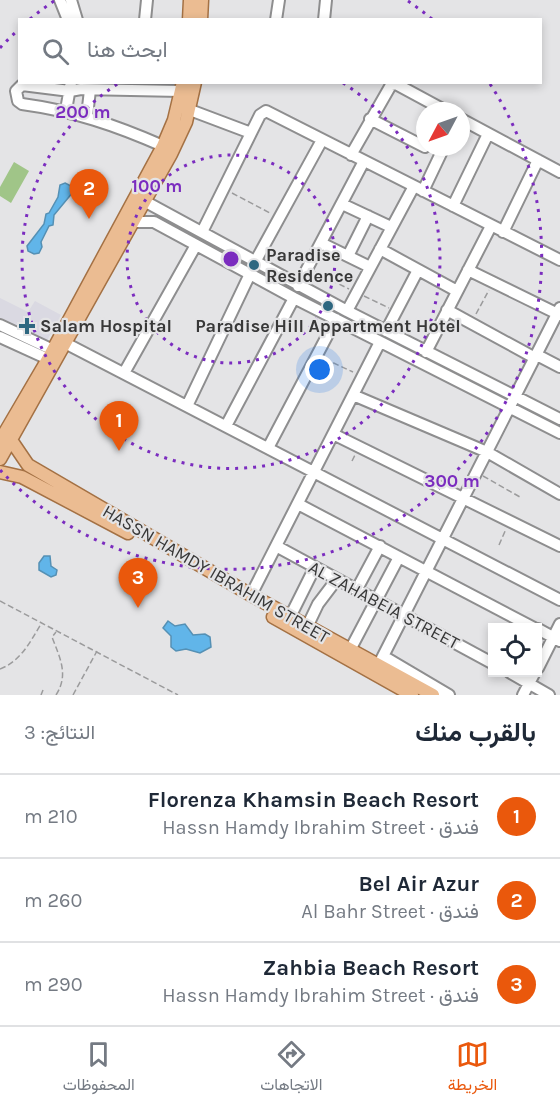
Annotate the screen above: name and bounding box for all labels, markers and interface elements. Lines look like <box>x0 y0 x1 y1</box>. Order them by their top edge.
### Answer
search box <box>18 18 542 84</box>
icon: search <box>39 35 72 68</box>
text: ابحث هنا <box>87 37 168 63</box>
text: 200 m <box>55 101 111 123</box>
north arrow <box>416 102 470 156</box>
pin: 2 <box>70 170 109 219</box>
text: 100 m <box>132 175 182 197</box>
place label: Paradise Residence <box>266 244 353 287</box>
centre of rings <box>221 249 241 269</box>
marker: Paradise Residence <box>247 258 261 272</box>
marker: Paradise Hill Appartment Hotel <box>321 299 335 313</box>
place label: Salam Hospital <box>40 315 172 337</box>
place label: Paradise Hill Appartment Hotel <box>195 315 461 337</box>
marker: Salam Hospital <box>18 317 36 335</box>
your location <box>305 355 334 384</box>
pin: 1 <box>100 402 138 451</box>
text: 300 m <box>424 470 480 492</box>
street label: HASSN HAMDY IBRAHIM STREET <box>99 500 333 648</box>
street label: AL ZAHABEIA STREET <box>305 556 463 654</box>
pin: 3 <box>118 558 158 608</box>
map controls <box>488 623 542 677</box>
button: locate <box>488 623 542 677</box>
text: بالقرب منك <box>415 717 536 748</box>
text: النتائج: 3 <box>24 721 95 744</box>
text: Florenza Khamsin Beach Resort <box>148 787 479 813</box>
text: 210 m <box>24 805 78 828</box>
text: 1 <box>513 805 520 828</box>
text: فندق · Hassn Hamdy Ibrahim Street <box>162 816 479 839</box>
text: Bel Air Azur <box>359 871 479 897</box>
text: 260 m <box>24 889 82 912</box>
text: 2 <box>510 889 523 912</box>
text: فندق · Al Bahr Street <box>301 900 479 923</box>
text: Zahbia Beach Resort <box>263 955 479 981</box>
text: 290 m <box>24 973 83 996</box>
text: 3 <box>510 973 523 996</box>
text: فندق · Hassn Hamdy Ibrahim Street <box>162 984 479 1007</box>
tab: المحفوظات <box>63 1038 135 1099</box>
tab: الاتجاهات <box>260 1038 322 1099</box>
tab: الخريطة <box>448 1038 497 1099</box>

